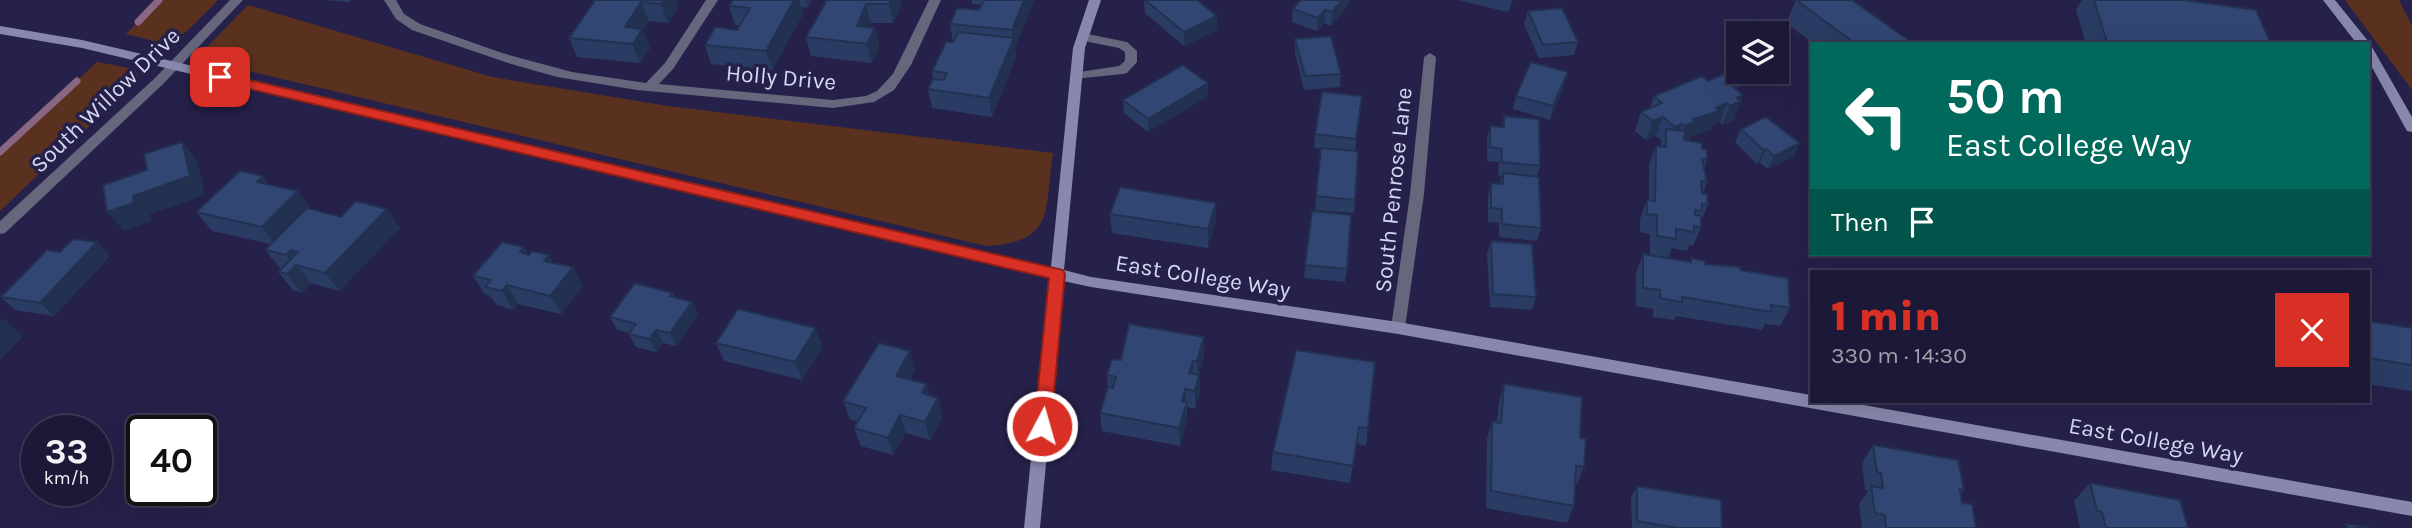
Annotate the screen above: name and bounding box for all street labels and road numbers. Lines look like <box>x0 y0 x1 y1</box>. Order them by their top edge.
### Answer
street label: South Willow Drive <box>25 22 186 179</box>
street label: Holly Drive <box>725 59 837 96</box>
street label: South Penrose Lane <box>1369 86 1418 294</box>
street label: East College Way <box>1114 249 1293 304</box>
street label: East College Way <box>2067 412 2246 469</box>

